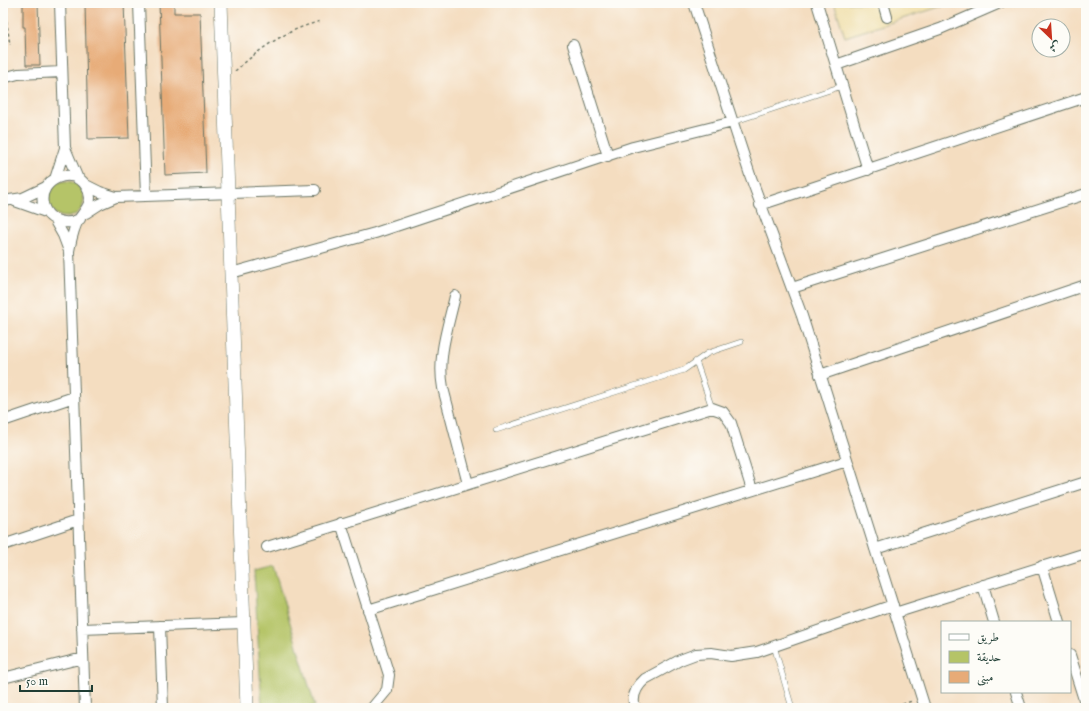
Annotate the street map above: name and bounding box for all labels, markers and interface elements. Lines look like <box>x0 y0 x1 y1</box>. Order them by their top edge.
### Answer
north arrow <box>1031 18 1071 58</box>
text: ش <box>1047 38 1063 55</box>
legend <box>941 621 1071 693</box>
text: طريق <box>977 630 999 645</box>
text: حديقة <box>977 650 1001 665</box>
scale bar <box>20 667 92 693</box>
text: مبنى <box>977 670 993 686</box>
text: 50 m <box>26 674 48 689</box>

